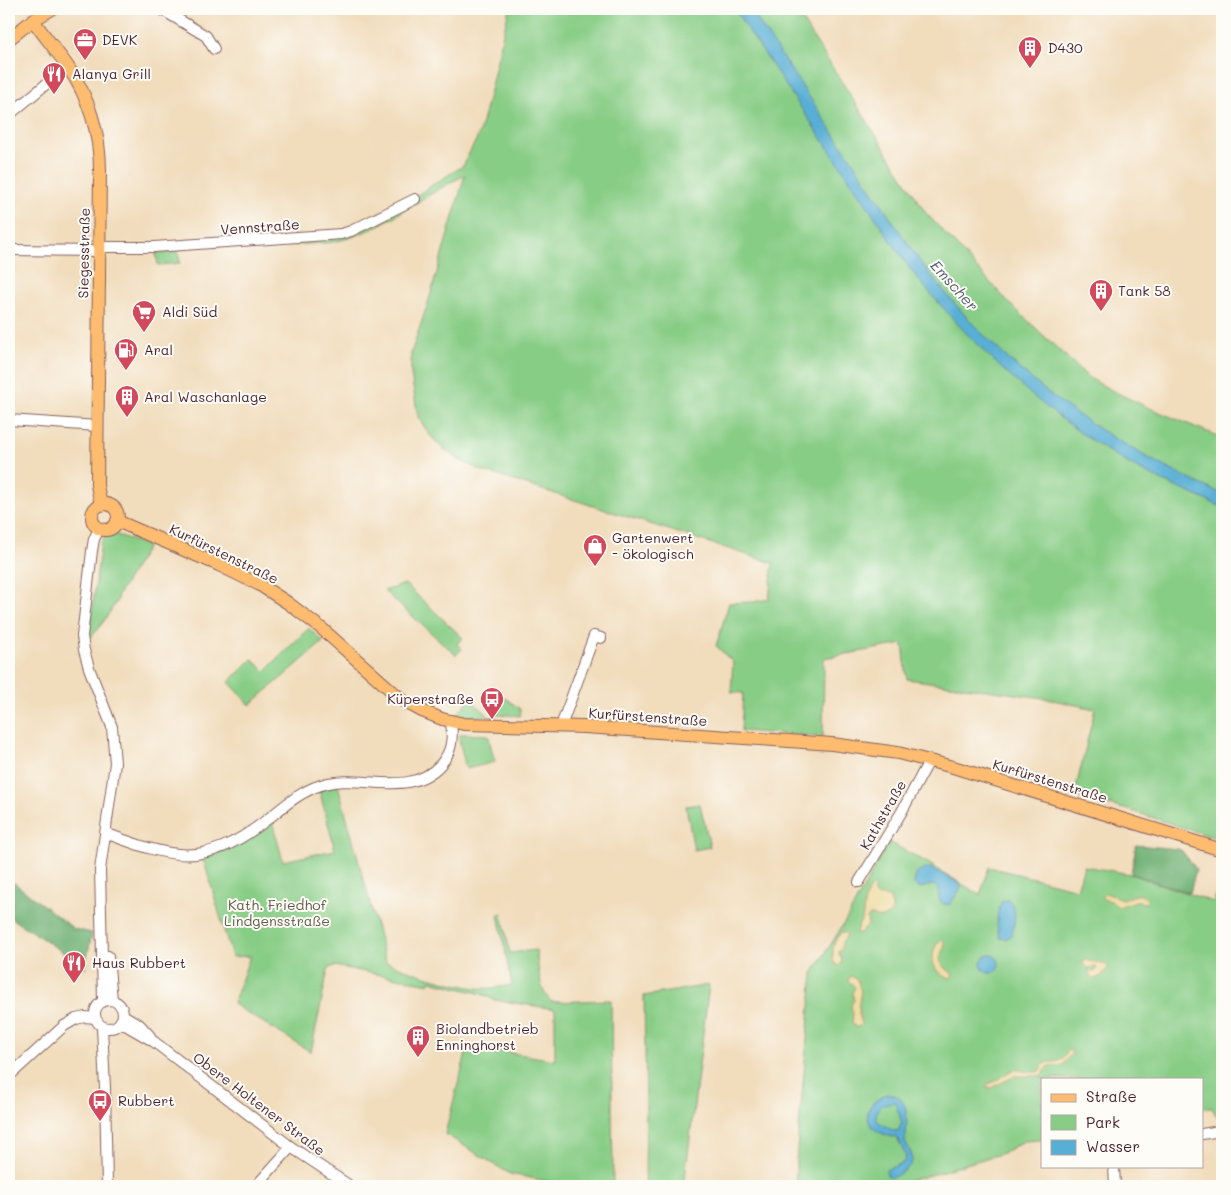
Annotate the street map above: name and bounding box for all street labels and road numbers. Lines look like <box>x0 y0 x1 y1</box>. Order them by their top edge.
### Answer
street label: Siegesstraße <box>73 207 94 298</box>
street label: Vennstraße <box>220 214 300 239</box>
street label: Kurfürstenstraße <box>167 519 282 588</box>
street label: Kurfürstenstraße <box>588 703 708 730</box>
street label: Kurfürstenstraße <box>990 754 1110 807</box>
street label: Kathstraße <box>855 776 910 853</box>
street label: Obere Holtener Straße <box>189 1048 329 1160</box>

